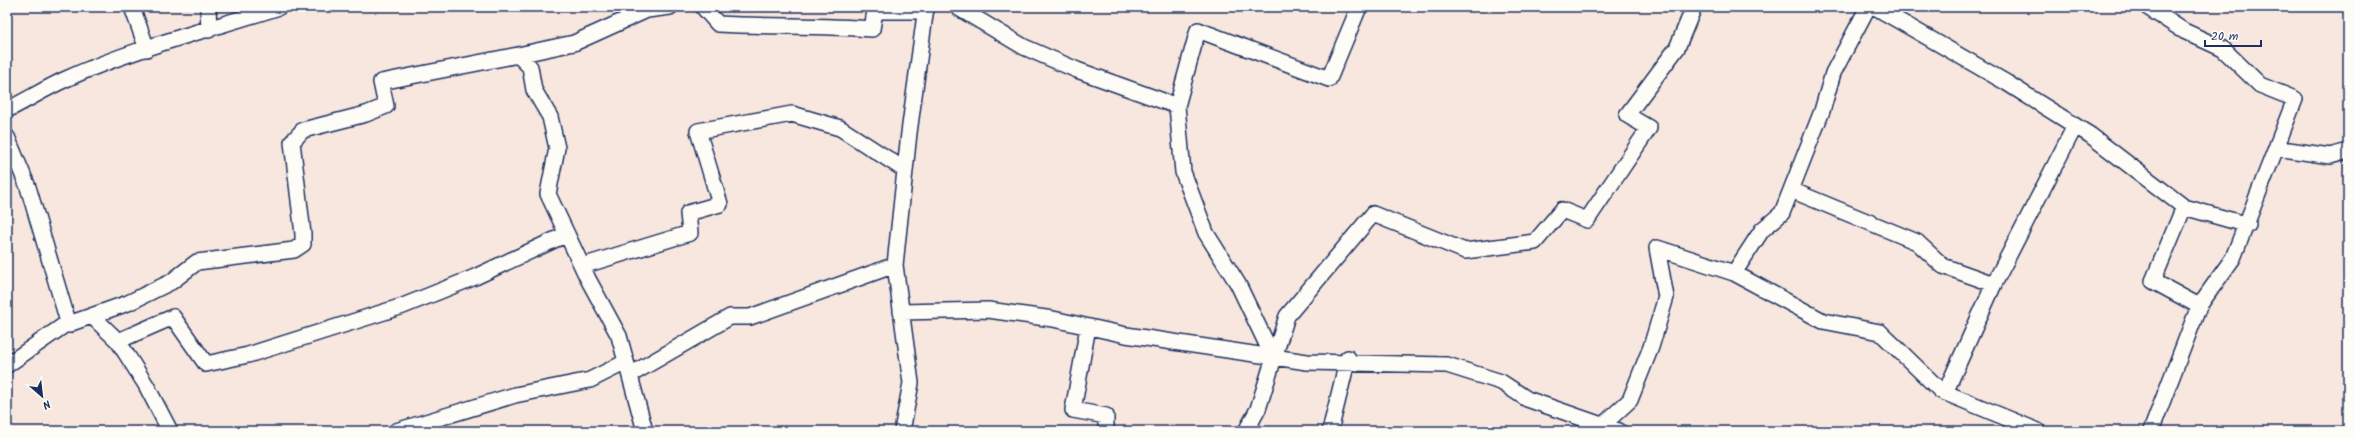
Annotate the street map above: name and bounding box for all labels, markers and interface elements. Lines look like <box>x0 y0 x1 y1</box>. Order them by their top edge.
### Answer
scale bar <box>2205 22 2261 48</box>
text: 20 m <box>2211 27 2239 46</box>
north arrow <box>22 376 62 416</box>
text: N <box>39 394 54 414</box>

